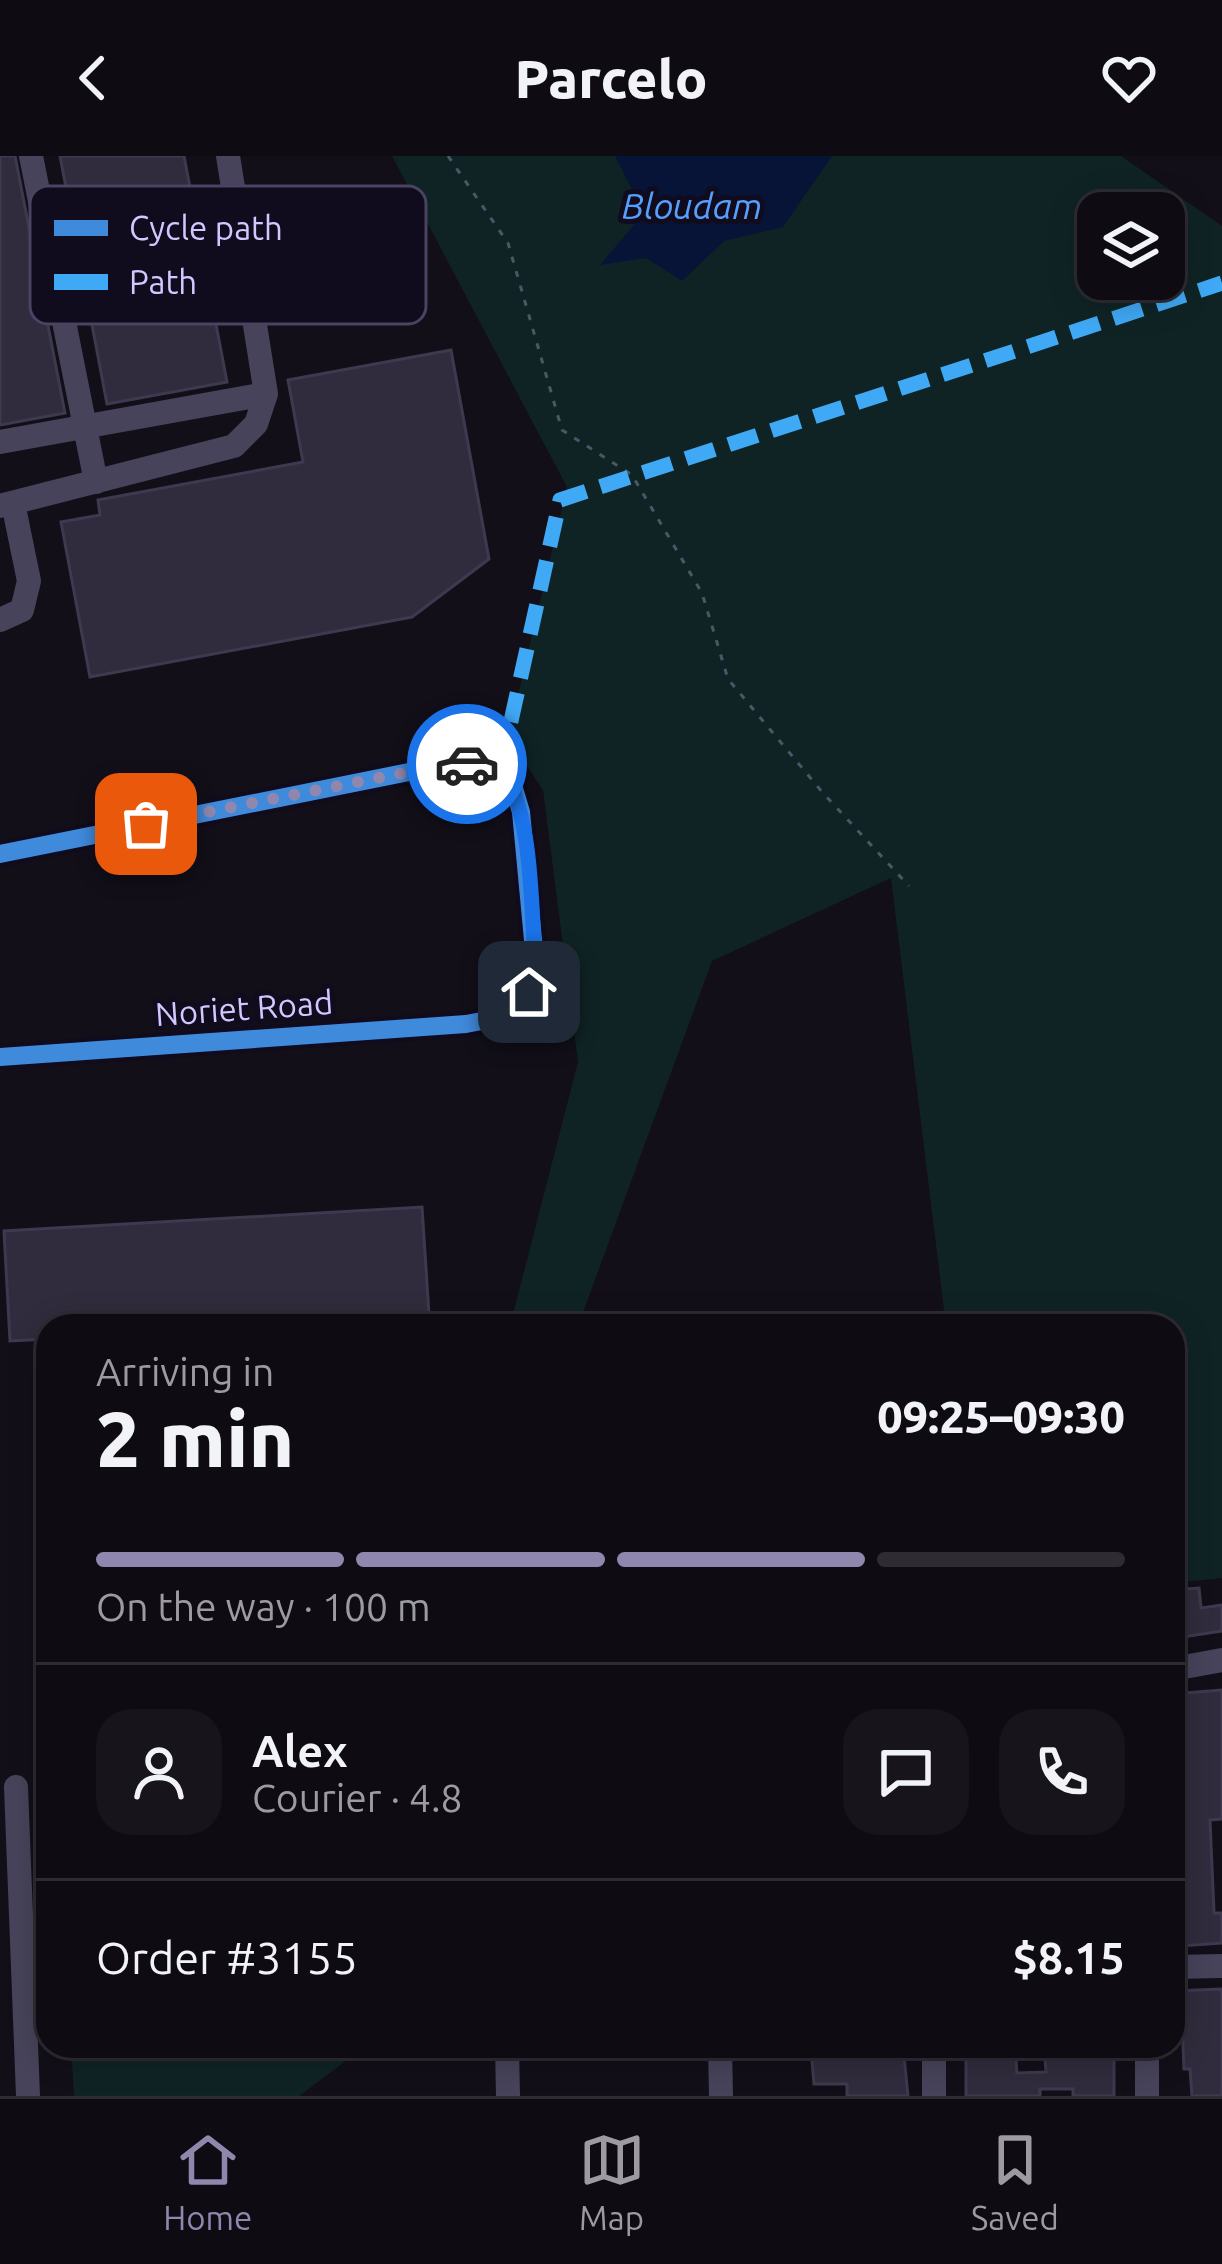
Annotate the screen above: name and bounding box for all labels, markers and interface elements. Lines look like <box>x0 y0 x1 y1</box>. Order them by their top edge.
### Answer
icon: back <box>60 45 126 111</box>
icon: heart <box>1096 45 1162 111</box>
text: Parcelo <box>515 48 707 108</box>
water label: Bloudam <box>622 185 762 226</box>
legend <box>30 186 426 324</box>
map controls <box>1077 192 1185 300</box>
button: layers <box>1077 192 1185 300</box>
text: Cycle path <box>129 209 283 246</box>
text: Path <box>129 263 197 300</box>
courier <box>407 704 527 824</box>
icon: car <box>434 731 500 797</box>
pin <box>95 773 197 875</box>
icon: bag <box>113 791 179 857</box>
pin <box>478 941 580 1043</box>
icon: home <box>496 959 562 1025</box>
street label: Noriet Road <box>154 983 334 1032</box>
text: Arriving in <box>96 1350 274 1393</box>
text: 09:25–09:30 <box>877 1391 1125 1442</box>
text: 2 min <box>96 1394 294 1482</box>
text: On the way · 100 m <box>96 1585 431 1628</box>
button: person <box>96 1709 222 1835</box>
button: chat <box>843 1709 969 1835</box>
button: phone <box>999 1709 1125 1835</box>
text: Alex <box>252 1725 348 1776</box>
text: Courier · 4.8 <box>252 1776 463 1819</box>
text: Order #3155 <box>96 1932 358 1983</box>
text: $8.15 <box>1012 1932 1125 1983</box>
tab: Home <box>163 2127 252 2236</box>
tab: Map <box>579 2127 645 2236</box>
tab: Saved <box>971 2127 1059 2236</box>

